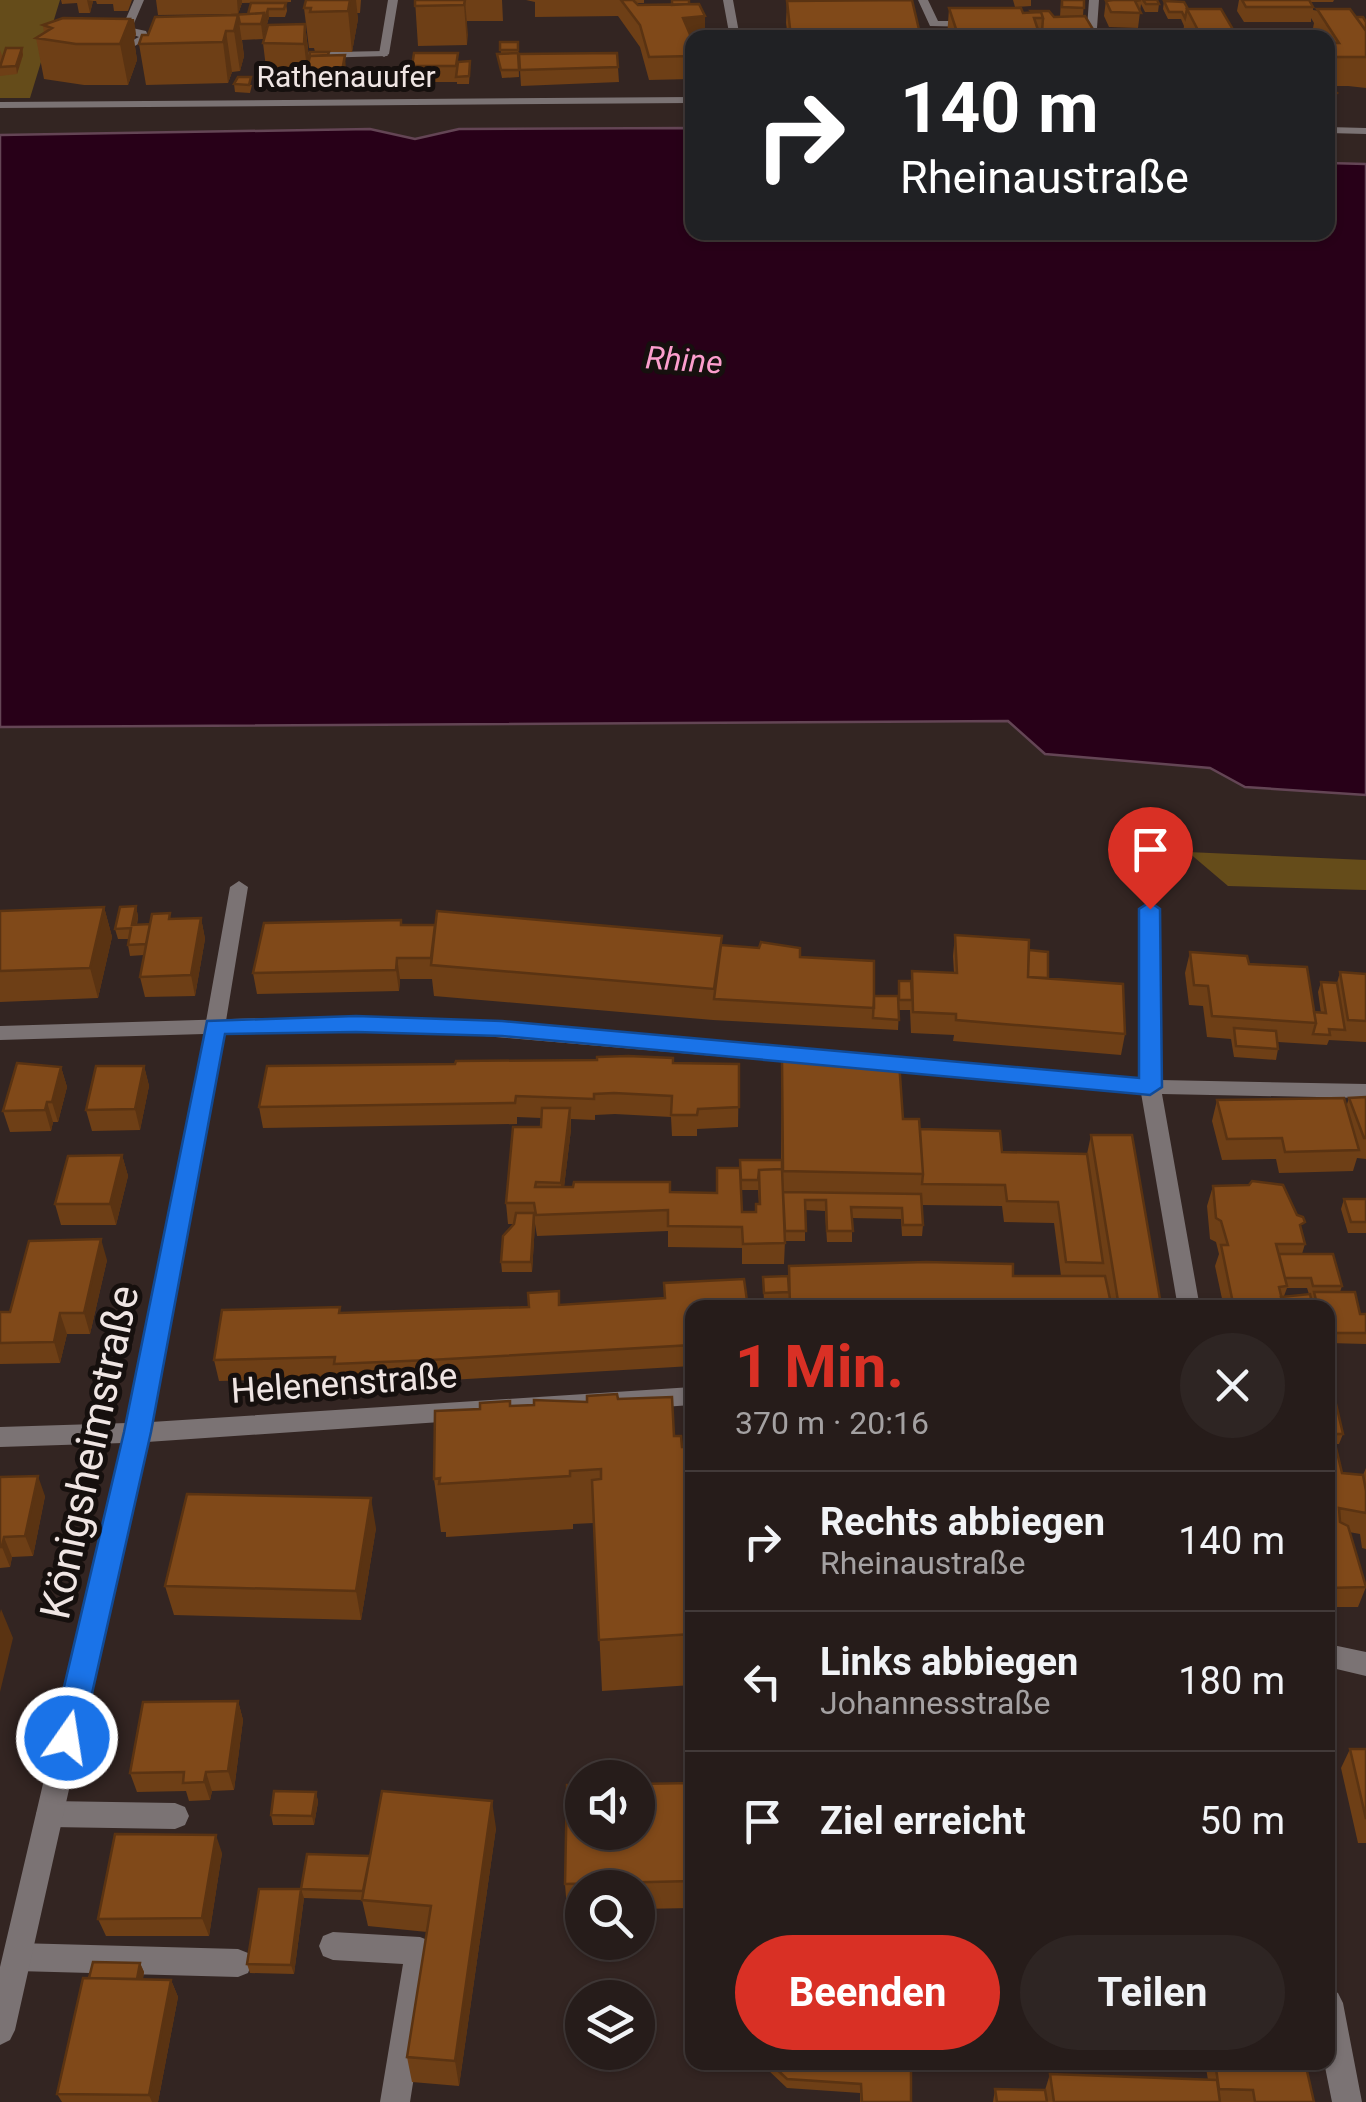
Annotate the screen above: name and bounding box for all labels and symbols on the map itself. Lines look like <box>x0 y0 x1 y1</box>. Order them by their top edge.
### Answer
street label: Rathenauufer <box>256 59 436 94</box>
water label: Rhine <box>644 338 724 382</box>
pin <box>1108 807 1193 910</box>
street label: Königsheimstraße <box>30 1281 149 1623</box>
street label: Helenenstraße <box>229 1355 459 1412</box>
position arrow <box>15 1686 119 1790</box>

